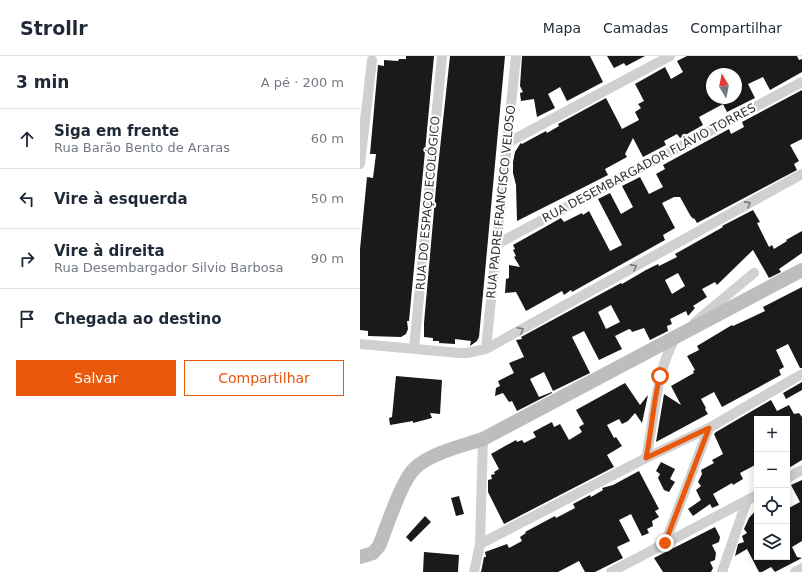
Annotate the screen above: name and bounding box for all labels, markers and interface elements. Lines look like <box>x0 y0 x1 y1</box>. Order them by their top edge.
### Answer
text: Strollr <box>20 17 88 39</box>
text: Mapa <box>543 20 581 36</box>
text: Camadas <box>603 20 668 36</box>
text: Compartilhar <box>690 20 782 36</box>
north arrow <box>706 68 742 104</box>
text: 3 min <box>16 72 69 92</box>
text: A pé · 200 m <box>261 75 344 90</box>
street label: RUA DESEMBARGADOR FLÁVIO TORRES <box>539 100 758 225</box>
street label: RUA PADRE FRANCISCO VELOSO <box>484 105 518 299</box>
street label: RUA DO ESPAÇO ECOLÓGICO <box>412 115 443 291</box>
text: Siga em frente <box>54 122 179 140</box>
icon: ahead <box>16 128 38 150</box>
text: 60 m <box>311 131 344 146</box>
text: Rua Barão Bento de Araras <box>54 140 230 155</box>
icon: left <box>16 188 38 210</box>
text: Vire à esquerda <box>54 190 188 208</box>
text: 50 m <box>311 191 344 206</box>
one-way arrow <box>744 201 751 208</box>
text: Vire à direita <box>54 242 165 260</box>
icon: right <box>16 248 38 270</box>
text: 90 m <box>311 251 344 266</box>
text: Rua Desembargador Silvio Barbosa <box>54 260 284 275</box>
one-way arrow <box>630 264 637 271</box>
icon: arrive <box>16 308 38 330</box>
text: Chegada ao destino <box>54 310 222 328</box>
one-way arrow <box>517 328 524 335</box>
button: Salvar <box>16 360 176 396</box>
button: Compartilhar <box>184 360 344 396</box>
route start <box>651 367 669 385</box>
map controls <box>754 416 790 560</box>
button: + <box>754 416 790 452</box>
button: − <box>754 452 790 488</box>
button: locate <box>754 488 790 524</box>
button: layers <box>754 524 790 560</box>
route end <box>656 534 674 552</box>

